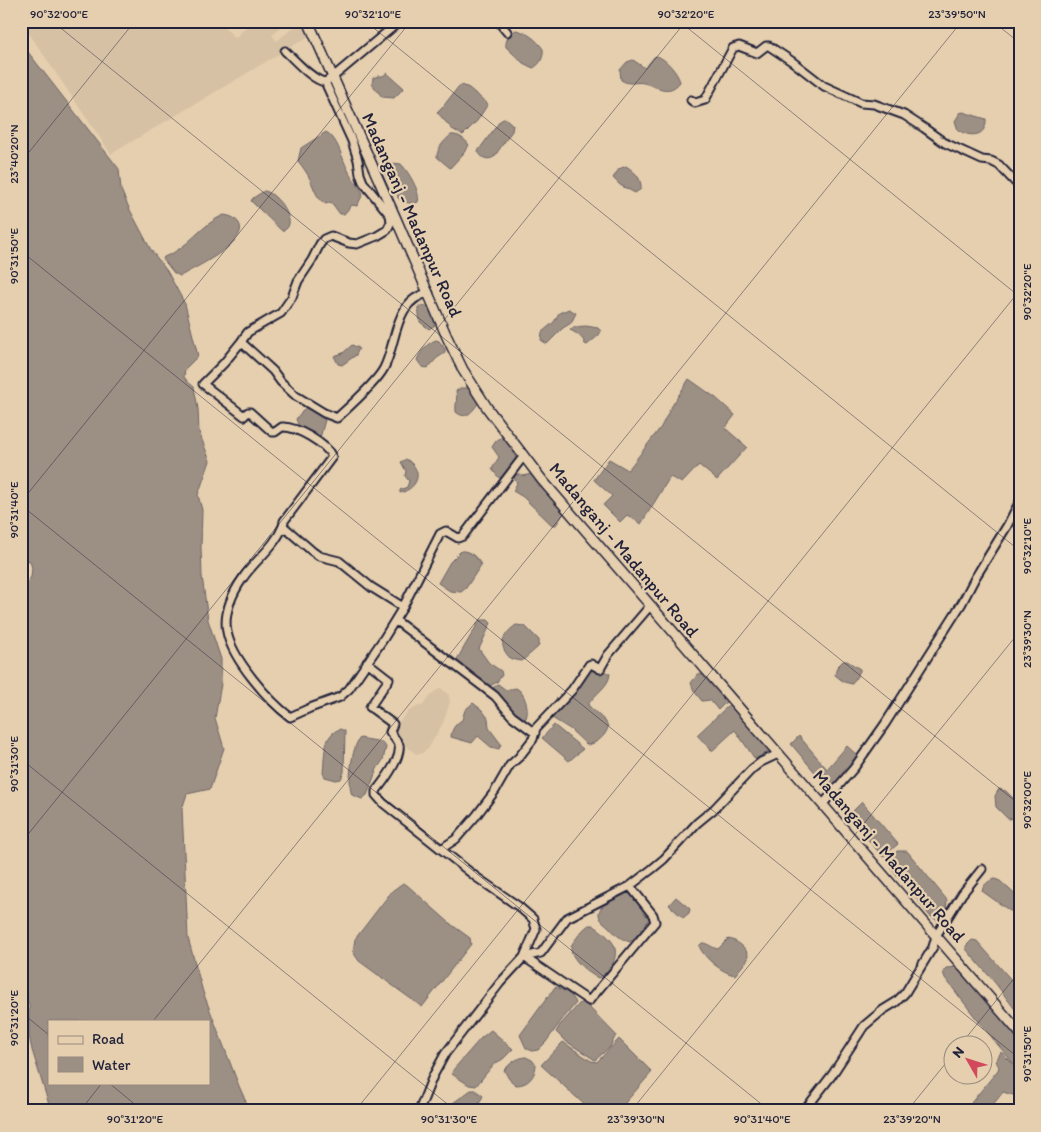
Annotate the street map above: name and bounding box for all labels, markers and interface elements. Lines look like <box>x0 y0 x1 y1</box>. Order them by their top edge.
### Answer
text: 90°32'00"E <box>30 7 88 21</box>
text: 90°32'10"E <box>345 7 401 21</box>
text: 90°32'20"E <box>657 7 715 21</box>
text: 23°39'50"N <box>928 7 986 21</box>
street label: Madanganj - Madanpur Road <box>357 109 467 321</box>
text: 23°40'20"N <box>7 124 21 184</box>
text: 90°31'50"E <box>7 228 21 284</box>
text: 90°32'20"E <box>1020 263 1034 321</box>
street label: Madanganj - Madanpur Road <box>544 458 704 642</box>
text: 90°31'40"E <box>7 481 21 539</box>
text: 90°32'10"E <box>1020 518 1034 574</box>
text: 23°39'30"N <box>1020 610 1034 668</box>
text: 90°31'30"E <box>7 735 21 792</box>
street label: Madanganj - Madanpur Road <box>808 765 970 947</box>
text: 90°32'00"E <box>1020 771 1034 829</box>
text: 90°31'20"E <box>7 990 21 1046</box>
legend <box>48 1020 210 1084</box>
text: 90°31'50"E <box>1020 1026 1034 1082</box>
text: Road <box>92 1030 125 1048</box>
north arrow <box>944 1034 994 1084</box>
text: N <box>949 1043 968 1061</box>
text: Water <box>92 1056 131 1074</box>
text: 90°31'20"E <box>107 1112 163 1126</box>
text: 90°31'30"E <box>421 1112 478 1126</box>
text: 23°39'30"N <box>607 1112 665 1126</box>
text: 90°31'40"E <box>733 1112 791 1126</box>
text: 23°39'20"N <box>883 1112 941 1126</box>

